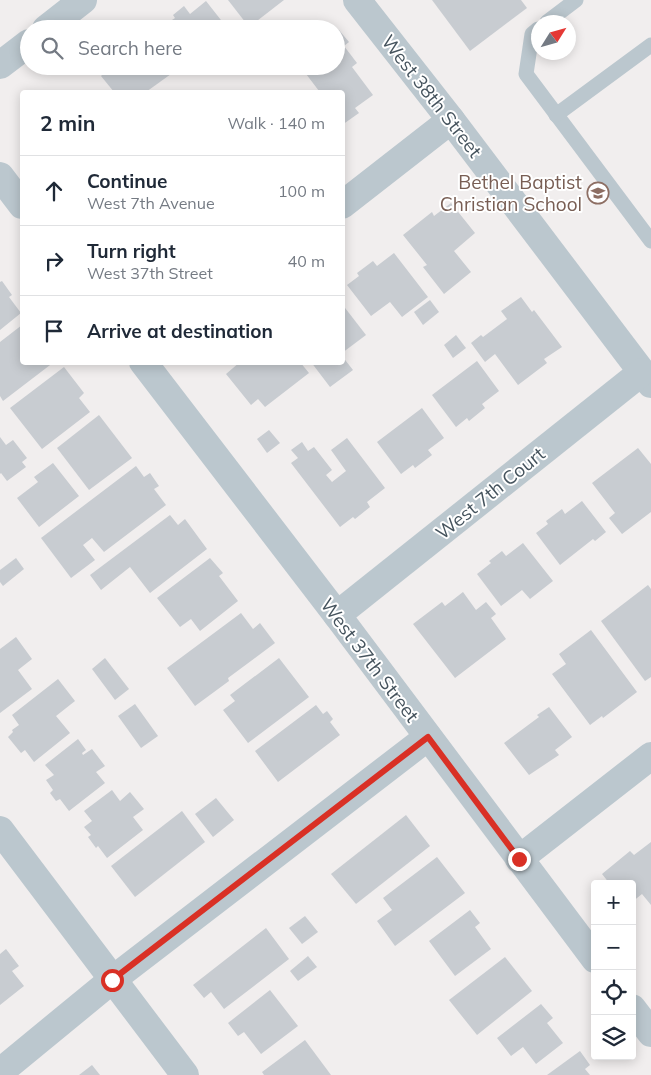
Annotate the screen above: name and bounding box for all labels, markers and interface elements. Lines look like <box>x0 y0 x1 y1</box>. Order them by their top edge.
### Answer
north arrow <box>531 15 576 60</box>
search box <box>20 20 345 75</box>
street label: West 38th Street <box>377 30 488 163</box>
icon: search <box>38 34 66 62</box>
text: Search here <box>78 36 182 60</box>
text: 2 min <box>40 110 95 136</box>
text: Walk · 140 m <box>227 113 325 133</box>
text: Continue <box>87 169 167 193</box>
place label: Bethel Baptist Christian School <box>440 170 582 216</box>
icon: ahead <box>40 177 68 205</box>
text: 100 m <box>278 181 325 201</box>
school or university icon: Bethel Baptist Christian School <box>586 181 610 205</box>
text: West 7th Avenue <box>87 193 215 213</box>
text: Turn right <box>87 239 176 263</box>
icon: right <box>40 247 68 275</box>
text: 40 m <box>288 251 325 271</box>
text: West 37th Street <box>87 263 213 283</box>
icon: arrive <box>40 317 68 345</box>
text: Arrive at destination <box>87 319 273 343</box>
street label: West 7th Court <box>431 441 550 544</box>
street label: West 37th Street <box>315 593 425 727</box>
route end <box>508 848 531 871</box>
map controls <box>591 880 636 1060</box>
button: + <box>591 880 636 925</box>
button: − <box>591 925 636 970</box>
route start <box>101 969 124 992</box>
button: locate <box>591 970 636 1015</box>
button: layers <box>591 1015 636 1060</box>

